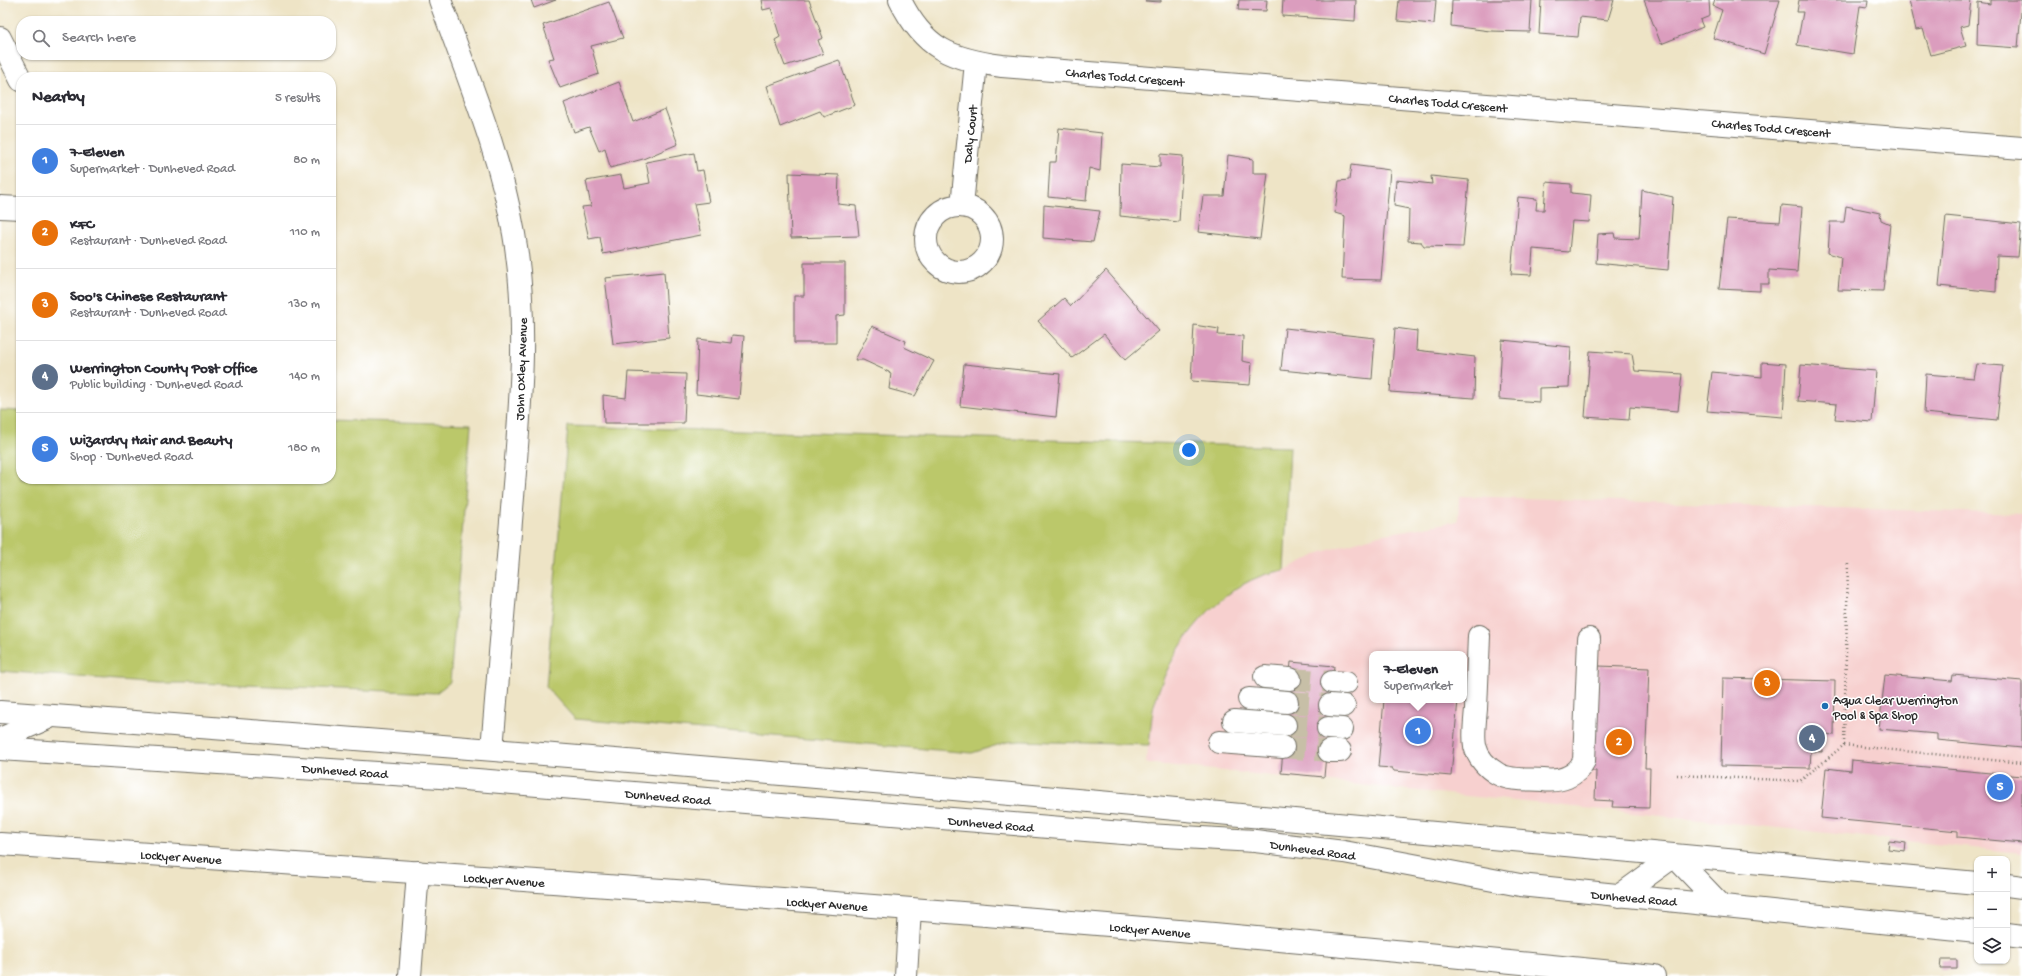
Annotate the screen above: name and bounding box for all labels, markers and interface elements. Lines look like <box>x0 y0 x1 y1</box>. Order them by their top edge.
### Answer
search box <box>16 16 336 60</box>
icon: search <box>30 27 52 49</box>
text: Search here <box>62 29 136 47</box>
street label: Charles Todd Crescent <box>1065 66 1186 91</box>
text: Nearby <box>32 88 85 108</box>
text: 5 results <box>275 91 320 106</box>
street label: Charles Todd Crescent <box>1388 92 1509 117</box>
street label: Daly Court <box>961 103 982 165</box>
street label: Charles Todd Crescent <box>1711 117 1832 142</box>
text: 7-Eleven <box>70 144 124 162</box>
text: 1 <box>42 153 48 168</box>
text: 80 m <box>293 153 320 168</box>
text: Supermarket · Dunheved Road <box>70 162 235 177</box>
text: KFC <box>70 216 94 234</box>
text: 2 <box>42 225 48 240</box>
text: 110 m <box>290 225 320 240</box>
text: Restaurant · Dunheved Road <box>70 234 226 249</box>
text: Soo's Chinese Restaurant <box>70 288 226 306</box>
text: 3 <box>42 297 48 312</box>
text: 130 m <box>288 297 320 312</box>
text: Restaurant · Dunheved Road <box>70 306 226 321</box>
street label: John Oxley Avenue <box>513 317 532 421</box>
text: Werrington County Post Office <box>70 360 257 378</box>
text: 4 <box>42 369 48 384</box>
text: 140 m <box>289 369 320 384</box>
text: Public building · Dunheved Road <box>70 378 242 393</box>
text: Wizardry Hair and Beauty <box>70 432 232 450</box>
your location <box>1179 440 1199 460</box>
text: 5 <box>42 441 48 456</box>
text: 180 m <box>288 441 320 456</box>
text: Shop · Dunheved Road <box>70 450 192 465</box>
popup <box>1369 651 1467 703</box>
text: 7-Eleven <box>1384 661 1438 679</box>
pin: 3 <box>1754 668 1780 698</box>
text: Supermarket <box>1384 679 1452 694</box>
place label: Aqua Clear Werrington Pool & Spa Shop <box>1832 694 1959 724</box>
marker: Aqua Clear Werrington Pool & Spa Shop <box>1820 701 1830 711</box>
pin: 1 <box>1405 716 1431 746</box>
pin: 4 <box>1799 723 1825 753</box>
pin: 2 <box>1606 727 1632 757</box>
street label: Dunheved Road <box>300 762 390 783</box>
pin: 5 <box>1987 772 2013 802</box>
street label: Dunheved Road <box>623 787 713 810</box>
street label: Dunheved Road <box>946 814 1036 837</box>
street label: Dunheved Road <box>1268 838 1358 865</box>
street label: Lockyer Avenue <box>140 848 222 869</box>
map controls <box>1974 856 2010 964</box>
button: + <box>1974 856 2010 892</box>
street label: Lockyer Avenue <box>463 871 545 892</box>
street label: Dunheved Road <box>1589 888 1679 911</box>
button: − <box>1974 892 2010 928</box>
street label: Lockyer Avenue <box>786 895 868 916</box>
street label: Lockyer Avenue <box>1108 920 1191 943</box>
button: layers <box>1974 928 2010 964</box>

